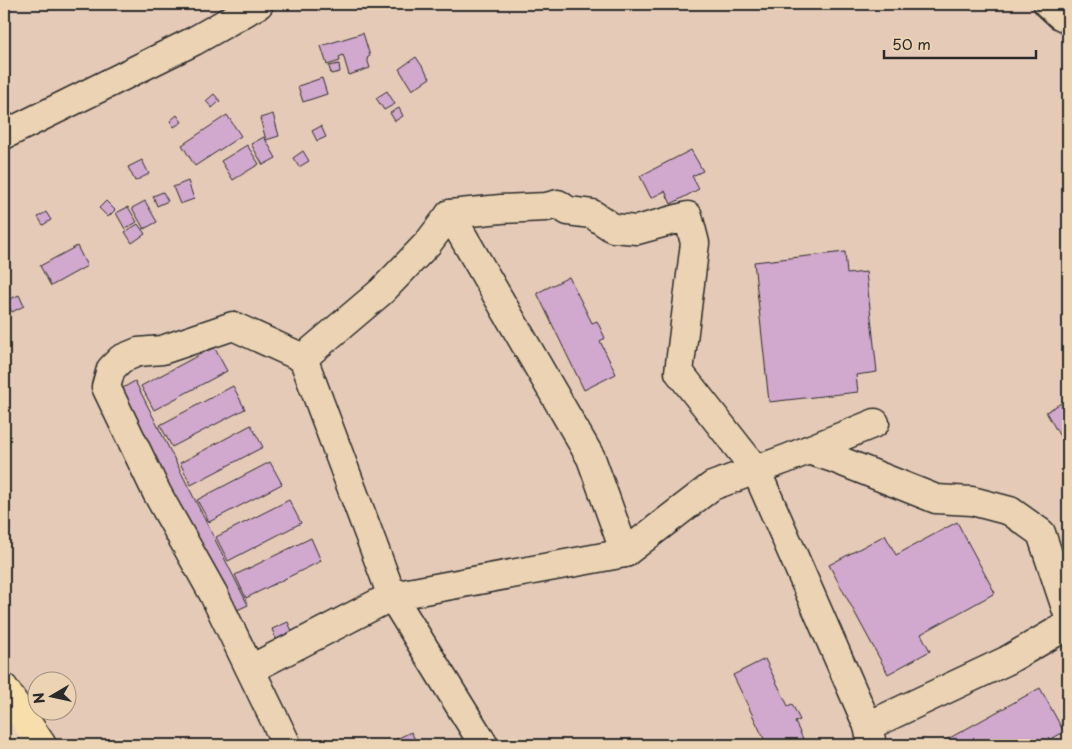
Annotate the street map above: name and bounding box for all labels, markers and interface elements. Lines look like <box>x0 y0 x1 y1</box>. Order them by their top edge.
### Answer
scale bar <box>884 28 1037 60</box>
text: 50 m <box>892 32 931 55</box>
north arrow <box>28 672 78 722</box>
text: N <box>27 691 50 705</box>

